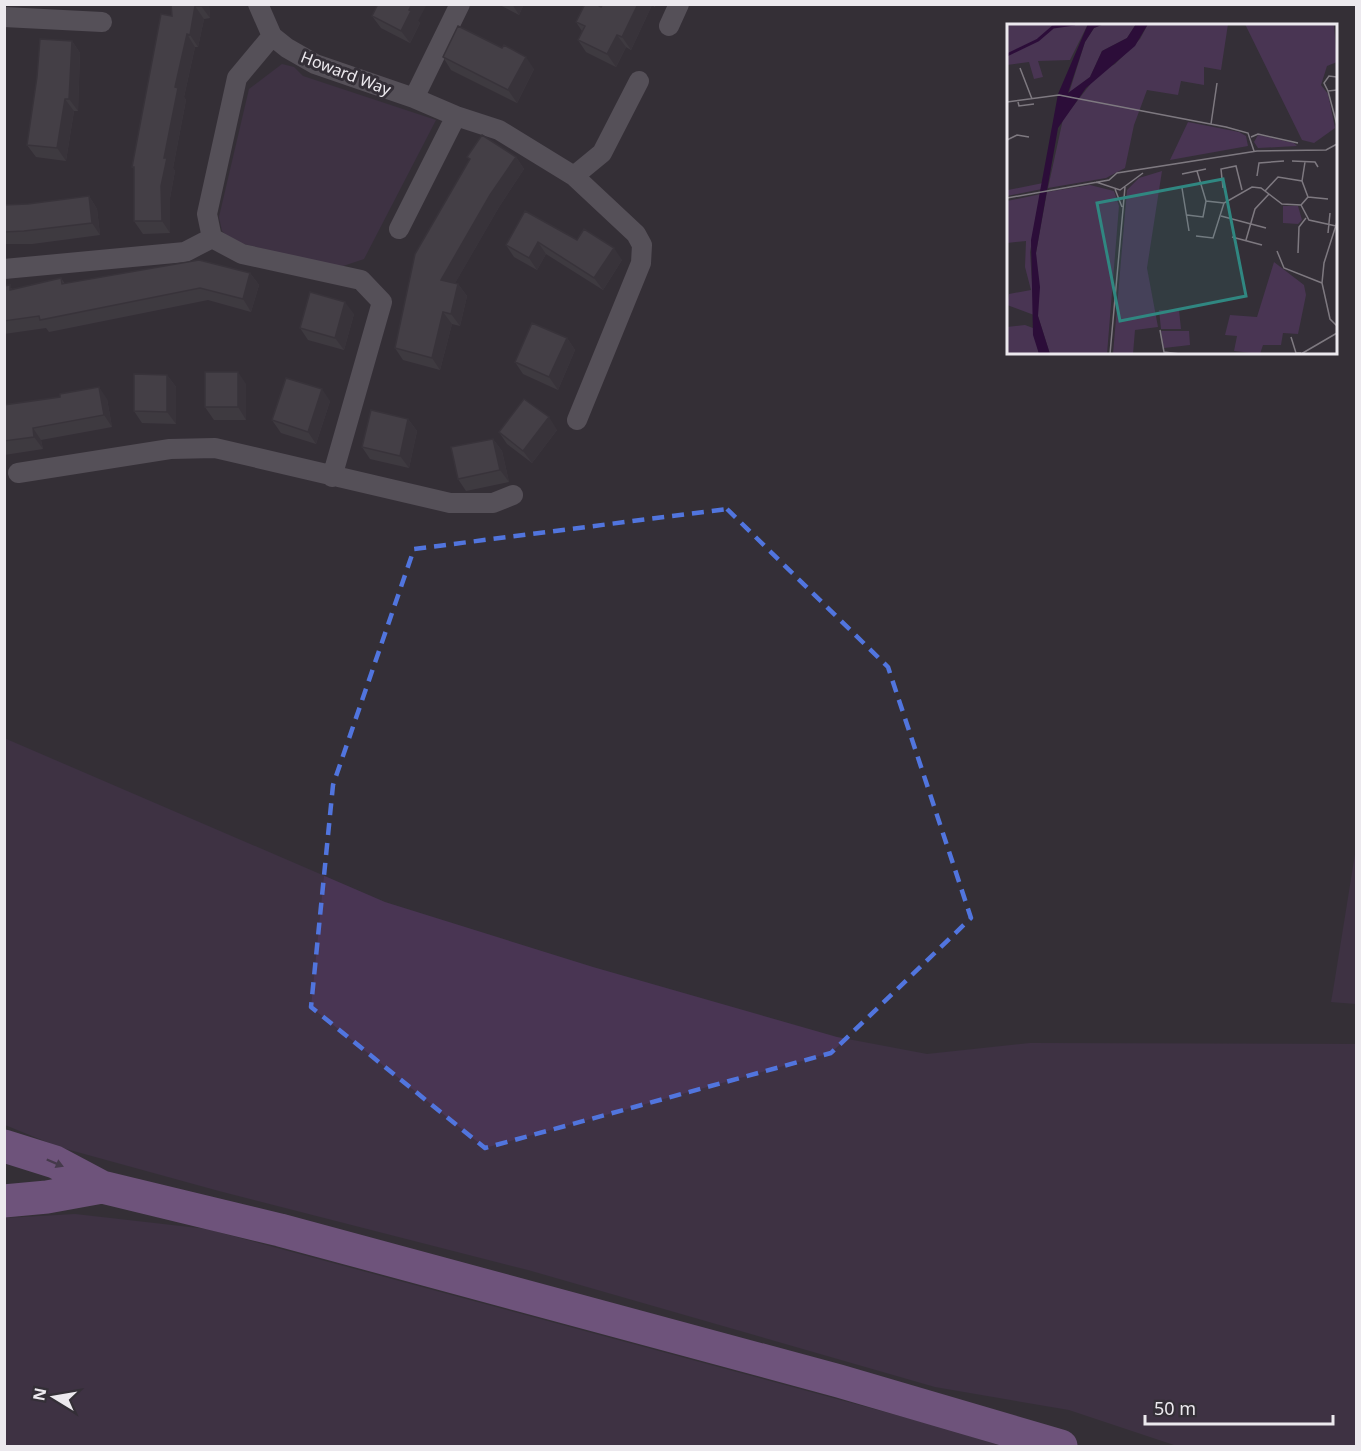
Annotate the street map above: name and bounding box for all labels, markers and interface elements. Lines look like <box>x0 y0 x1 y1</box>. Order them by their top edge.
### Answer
inset map <box>1007 24 1337 354</box>
street label: Howard Way <box>298 46 395 101</box>
one-way arrow <box>46 1159 64 1168</box>
north arrow <box>24 1367 84 1427</box>
text: N <box>27 1386 51 1403</box>
scale bar <box>1145 1388 1332 1426</box>
text: 50 m <box>1154 1396 1196 1420</box>

